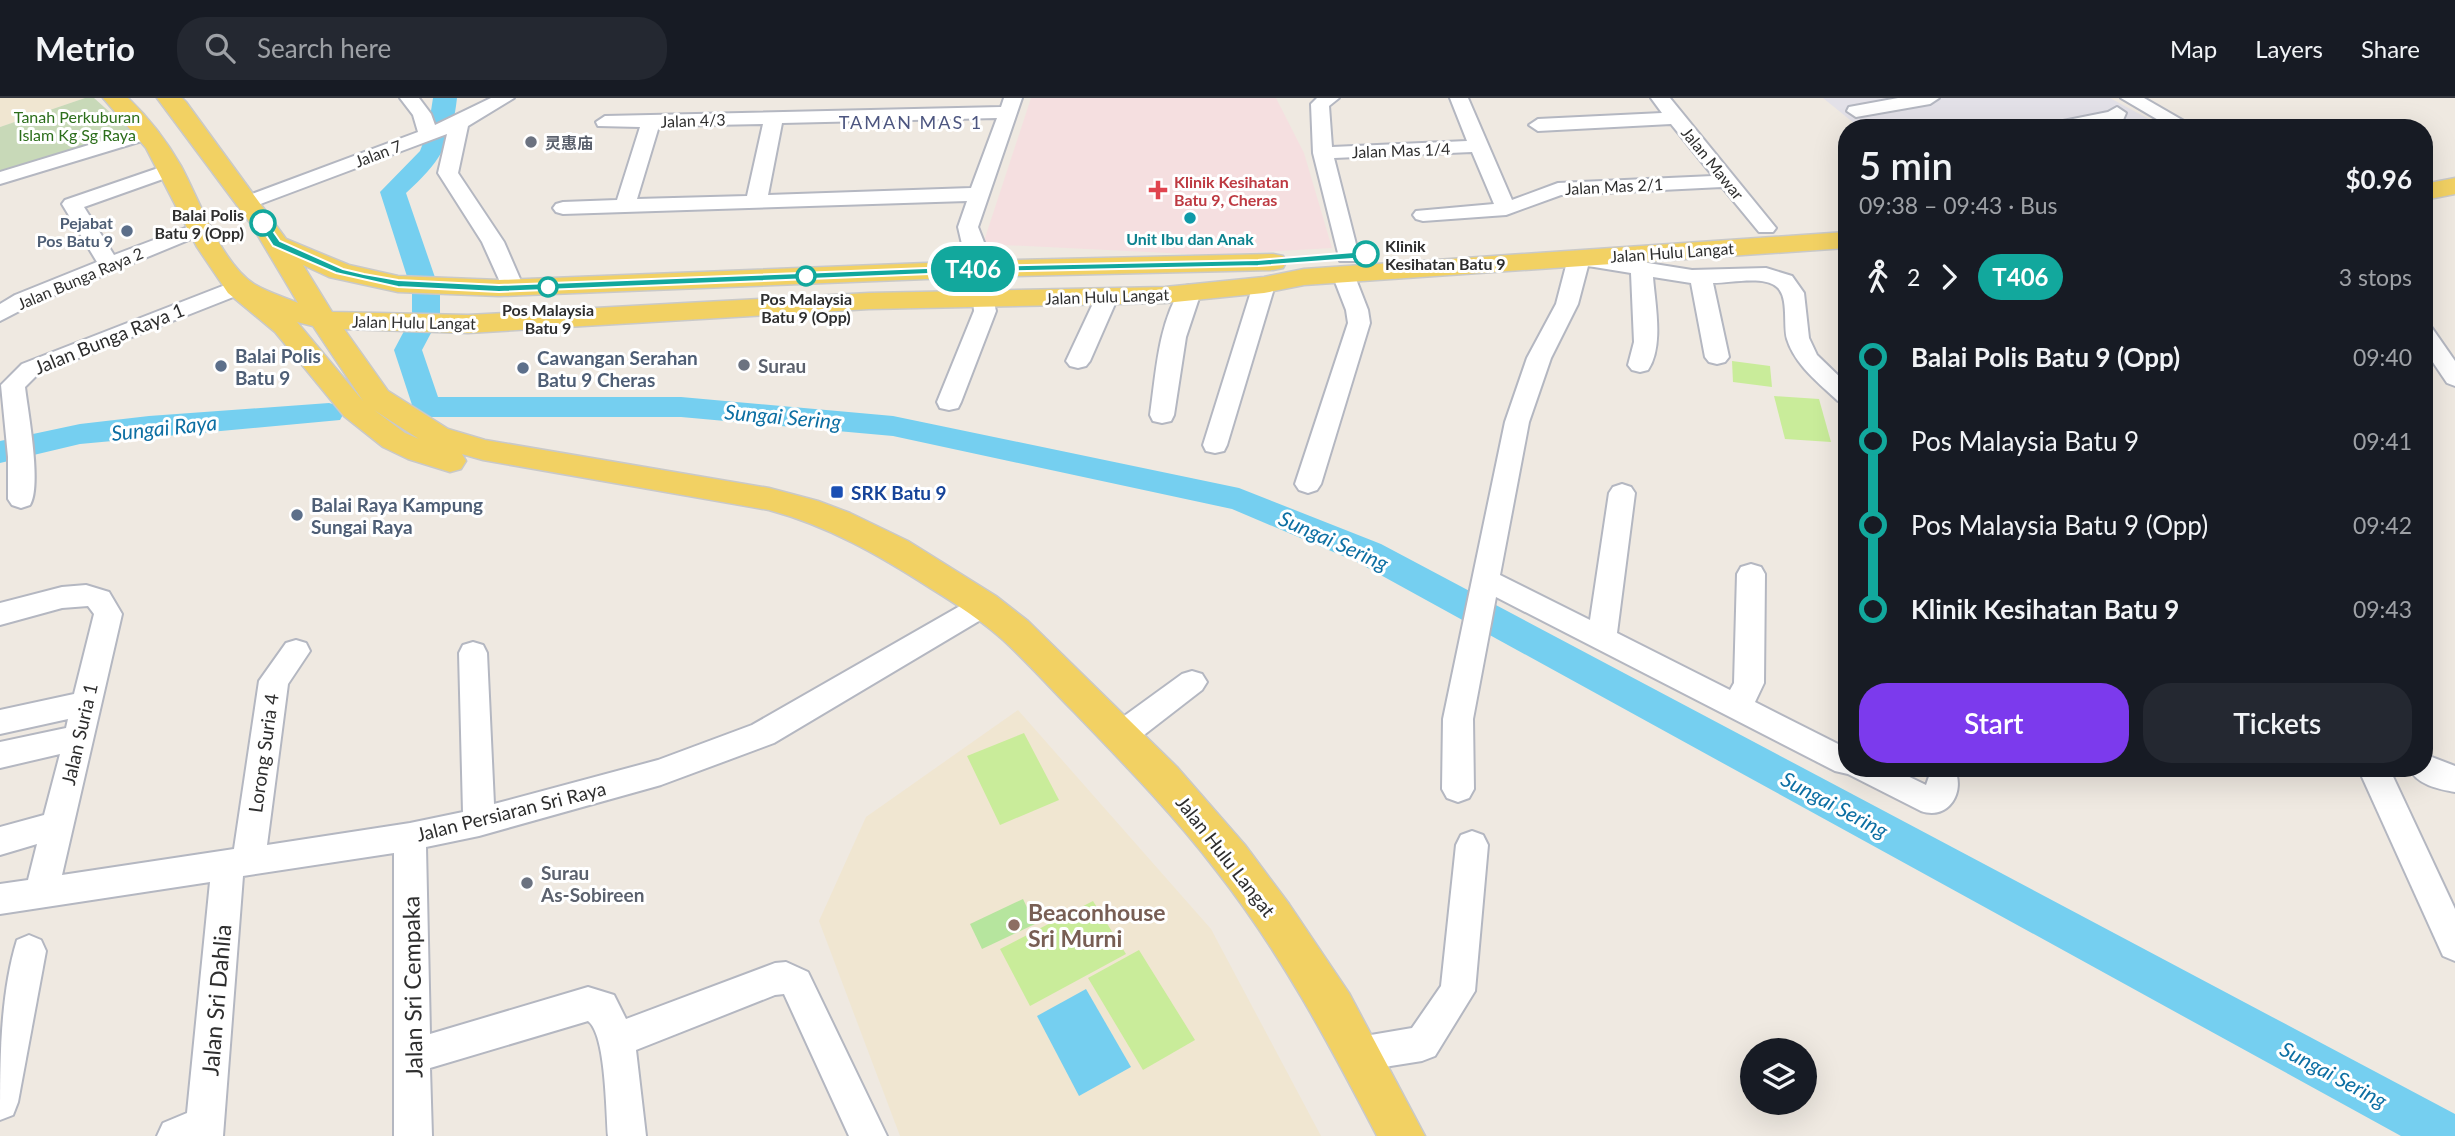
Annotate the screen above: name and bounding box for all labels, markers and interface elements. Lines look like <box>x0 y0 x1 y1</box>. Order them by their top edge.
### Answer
search box <box>177 17 667 80</box>
text: Metrio <box>35 28 135 68</box>
icon: search <box>201 29 239 67</box>
text: Search here <box>257 32 391 64</box>
text: Map <box>2170 34 2217 63</box>
text: Layers <box>2255 34 2323 63</box>
text: Share <box>2361 34 2420 63</box>
park label: Tanah Perkuburan Islam Kg Sg Raya <box>14 107 140 144</box>
street label: Jalan 4/3 <box>660 109 726 131</box>
district label: TAMAN MAS 1 <box>839 111 983 133</box>
street label: Jalan Mawar <box>1678 123 1748 203</box>
place label: 灵惠庙 <box>545 133 593 152</box>
marker: 灵惠庙 <box>523 134 539 150</box>
street label: Jalan 7 <box>352 135 404 171</box>
street label: Jalan Mas 1/4 <box>1351 139 1451 161</box>
text: 5 min <box>1859 142 1953 188</box>
text: $0.96 <box>2346 163 2412 195</box>
place label: Klinik Kesihatan Batu 9, Cheras <box>1174 172 1289 209</box>
street label: Jalan Mas 2/1 <box>1564 174 1664 198</box>
marker: Klinik Kesihatan Batu 9, Cheras <box>1148 180 1168 200</box>
text: 09:38 – 09:43 · Bus <box>1859 191 2058 219</box>
place label: Balai Polis Batu 9 (Opp) <box>155 205 244 242</box>
marker: Balai Polis Batu 9 (Opp) <box>250 210 276 236</box>
marker: Unit Ibu dan Anak <box>1182 210 1198 226</box>
place label: Pejabat Pos Batu 9 <box>37 213 113 250</box>
marker: Pejabat Pos Batu 9 <box>119 223 135 239</box>
place label: Unit Ibu dan Anak <box>1126 229 1254 248</box>
place label: Klinik Kesihatan Batu 9 <box>1385 236 1506 273</box>
street label: Jalan Hulu Langat <box>1610 238 1735 266</box>
marker: Klinik Kesihatan Batu 9 <box>1353 241 1379 267</box>
street label: Jalan Bunga Raya 2 <box>14 243 146 313</box>
line badge: T406 <box>924 246 1022 292</box>
text: T406 <box>945 254 1001 283</box>
icon: walk <box>1859 258 1897 296</box>
icon: forward <box>1930 258 1968 296</box>
text: T406 <box>1992 262 2049 291</box>
text: 2 <box>1907 263 1920 291</box>
text: 3 stops <box>2339 263 2412 291</box>
marker: Pos Malaysia Batu 9 (Opp) <box>796 266 816 286</box>
marker: Pos Malaysia Batu 9 <box>538 277 558 297</box>
street label: Jalan Hulu Langat <box>1045 284 1170 308</box>
place label: Pos Malaysia Batu 9 (Opp) <box>760 289 852 326</box>
street label: Jalan Bunga Raya 1 <box>31 297 187 379</box>
place label: Pos Malaysia Batu 9 <box>502 300 594 337</box>
street label: Jalan Hulu Langat <box>352 311 476 333</box>
text: Balai Polis Batu 9 (Opp) <box>1911 341 2180 373</box>
text: 09:40 <box>2353 343 2412 371</box>
place label: Balai Polis Batu 9 <box>235 344 321 389</box>
place label: Cawangan Serahan Batu 9 Cheras <box>537 346 698 391</box>
place label: Surau <box>758 354 806 377</box>
marker: Surau <box>736 357 752 373</box>
marker: Balai Polis Batu 9 <box>213 358 229 374</box>
marker: Cawangan Serahan Batu 9 Cheras <box>515 360 531 376</box>
water label: Sungai Sering <box>724 398 843 434</box>
water label: Sungai Raya <box>110 409 218 445</box>
text: Pos Malaysia Batu 9 <box>1911 425 2139 457</box>
text: 09:41 <box>2353 427 2412 455</box>
place label: SRK Batu 9 <box>851 481 947 504</box>
marker: SRK Batu 9 <box>829 484 845 500</box>
place label: Balai Raya Kampung Sungai Raya <box>311 493 483 538</box>
water label: Sungai Sering <box>1275 505 1393 576</box>
marker: Balai Raya Kampung Sungai Raya <box>289 507 305 523</box>
text: Pos Malaysia Batu 9 (Opp) <box>1911 509 2208 541</box>
text: 09:42 <box>2353 511 2412 539</box>
text: Klinik Kesihatan Batu 9 <box>1911 593 2179 625</box>
text: 09:43 <box>2353 595 2412 623</box>
street label: Jalan Suria 1 <box>56 681 102 787</box>
button: Start <box>1859 683 2129 763</box>
button: Tickets <box>2143 683 2412 763</box>
street label: Lorong Suria 4 <box>243 692 283 814</box>
water label: Sungai Sering <box>1777 765 1893 843</box>
street label: Jalan Persiaran Sri Raya <box>414 776 608 846</box>
street label: Jalan Hulu Langat <box>1172 791 1280 921</box>
place label: Surau As-Sobireen <box>540 861 644 906</box>
marker: Surau As-Sobireen <box>519 875 535 891</box>
street label: Jalan Sri Cempaka <box>396 896 428 1078</box>
place label: Beaconhouse Sri Murni <box>1028 898 1166 952</box>
marker: Beaconhouse Sri Murni <box>1006 917 1022 933</box>
street label: Jalan Sri Dahlia <box>195 923 237 1077</box>
water label: Sungai Sering <box>2276 1035 2392 1113</box>
map controls <box>1740 1038 1817 1115</box>
button: layers <box>1740 1038 1817 1115</box>

